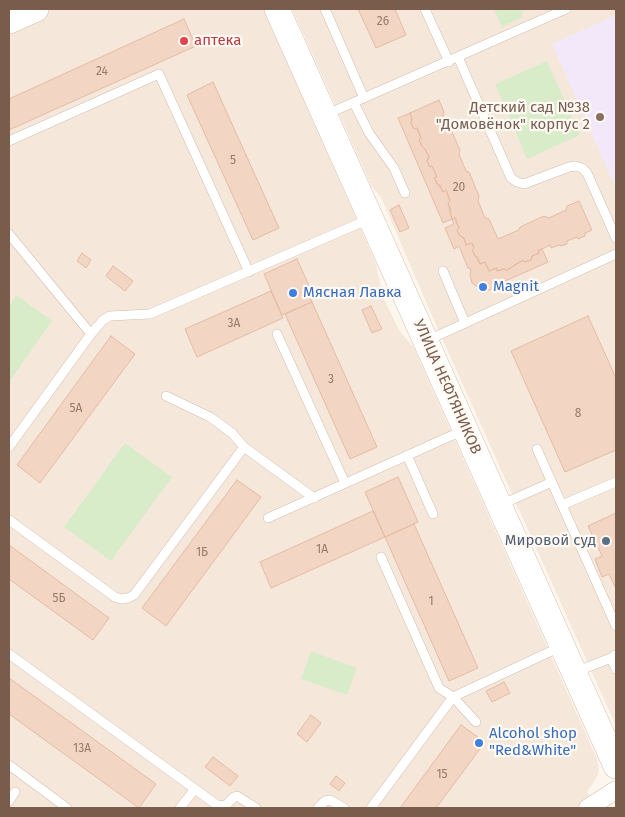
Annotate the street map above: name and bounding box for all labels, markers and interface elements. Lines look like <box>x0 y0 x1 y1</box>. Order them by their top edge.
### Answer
house number: 26 <box>377 15 389 29</box>
place label: аптека <box>194 32 241 50</box>
marker: аптека <box>178 35 190 47</box>
house number: 24 <box>96 65 108 79</box>
place label: Детский сад №38 "Домовёнок" корпус 2 <box>436 99 590 134</box>
marker: Детский сад №38 "Домовёнок" корпус 2 <box>594 111 606 123</box>
house number: 5 <box>230 154 236 168</box>
house number: 20 <box>453 181 465 195</box>
place label: Magnit <box>493 278 539 296</box>
marker: Magnit <box>477 281 489 293</box>
place label: Мясная Лавка <box>303 284 402 302</box>
marker: Мясная Лавка <box>287 287 299 299</box>
house number: 3А <box>228 317 240 331</box>
street label: УЛИЦА НЕФТЯНИКОВ <box>409 317 485 457</box>
house number: 3 <box>328 373 334 387</box>
house number: 5А <box>70 402 82 416</box>
house number: 8 <box>575 407 581 421</box>
place label: Мировой суд <box>505 532 596 550</box>
marker: Мировой суд <box>600 535 612 547</box>
house number: 1А <box>316 543 328 557</box>
house number: 1Б <box>196 546 208 560</box>
house number: 5Б <box>53 592 65 606</box>
house number: 1 <box>428 595 434 609</box>
place label: Alcohol shop "Red&White" <box>489 725 577 760</box>
marker: Alcohol shop "Red&White" <box>473 737 485 749</box>
house number: 13А <box>73 742 91 756</box>
house number: 15 <box>436 768 448 782</box>

